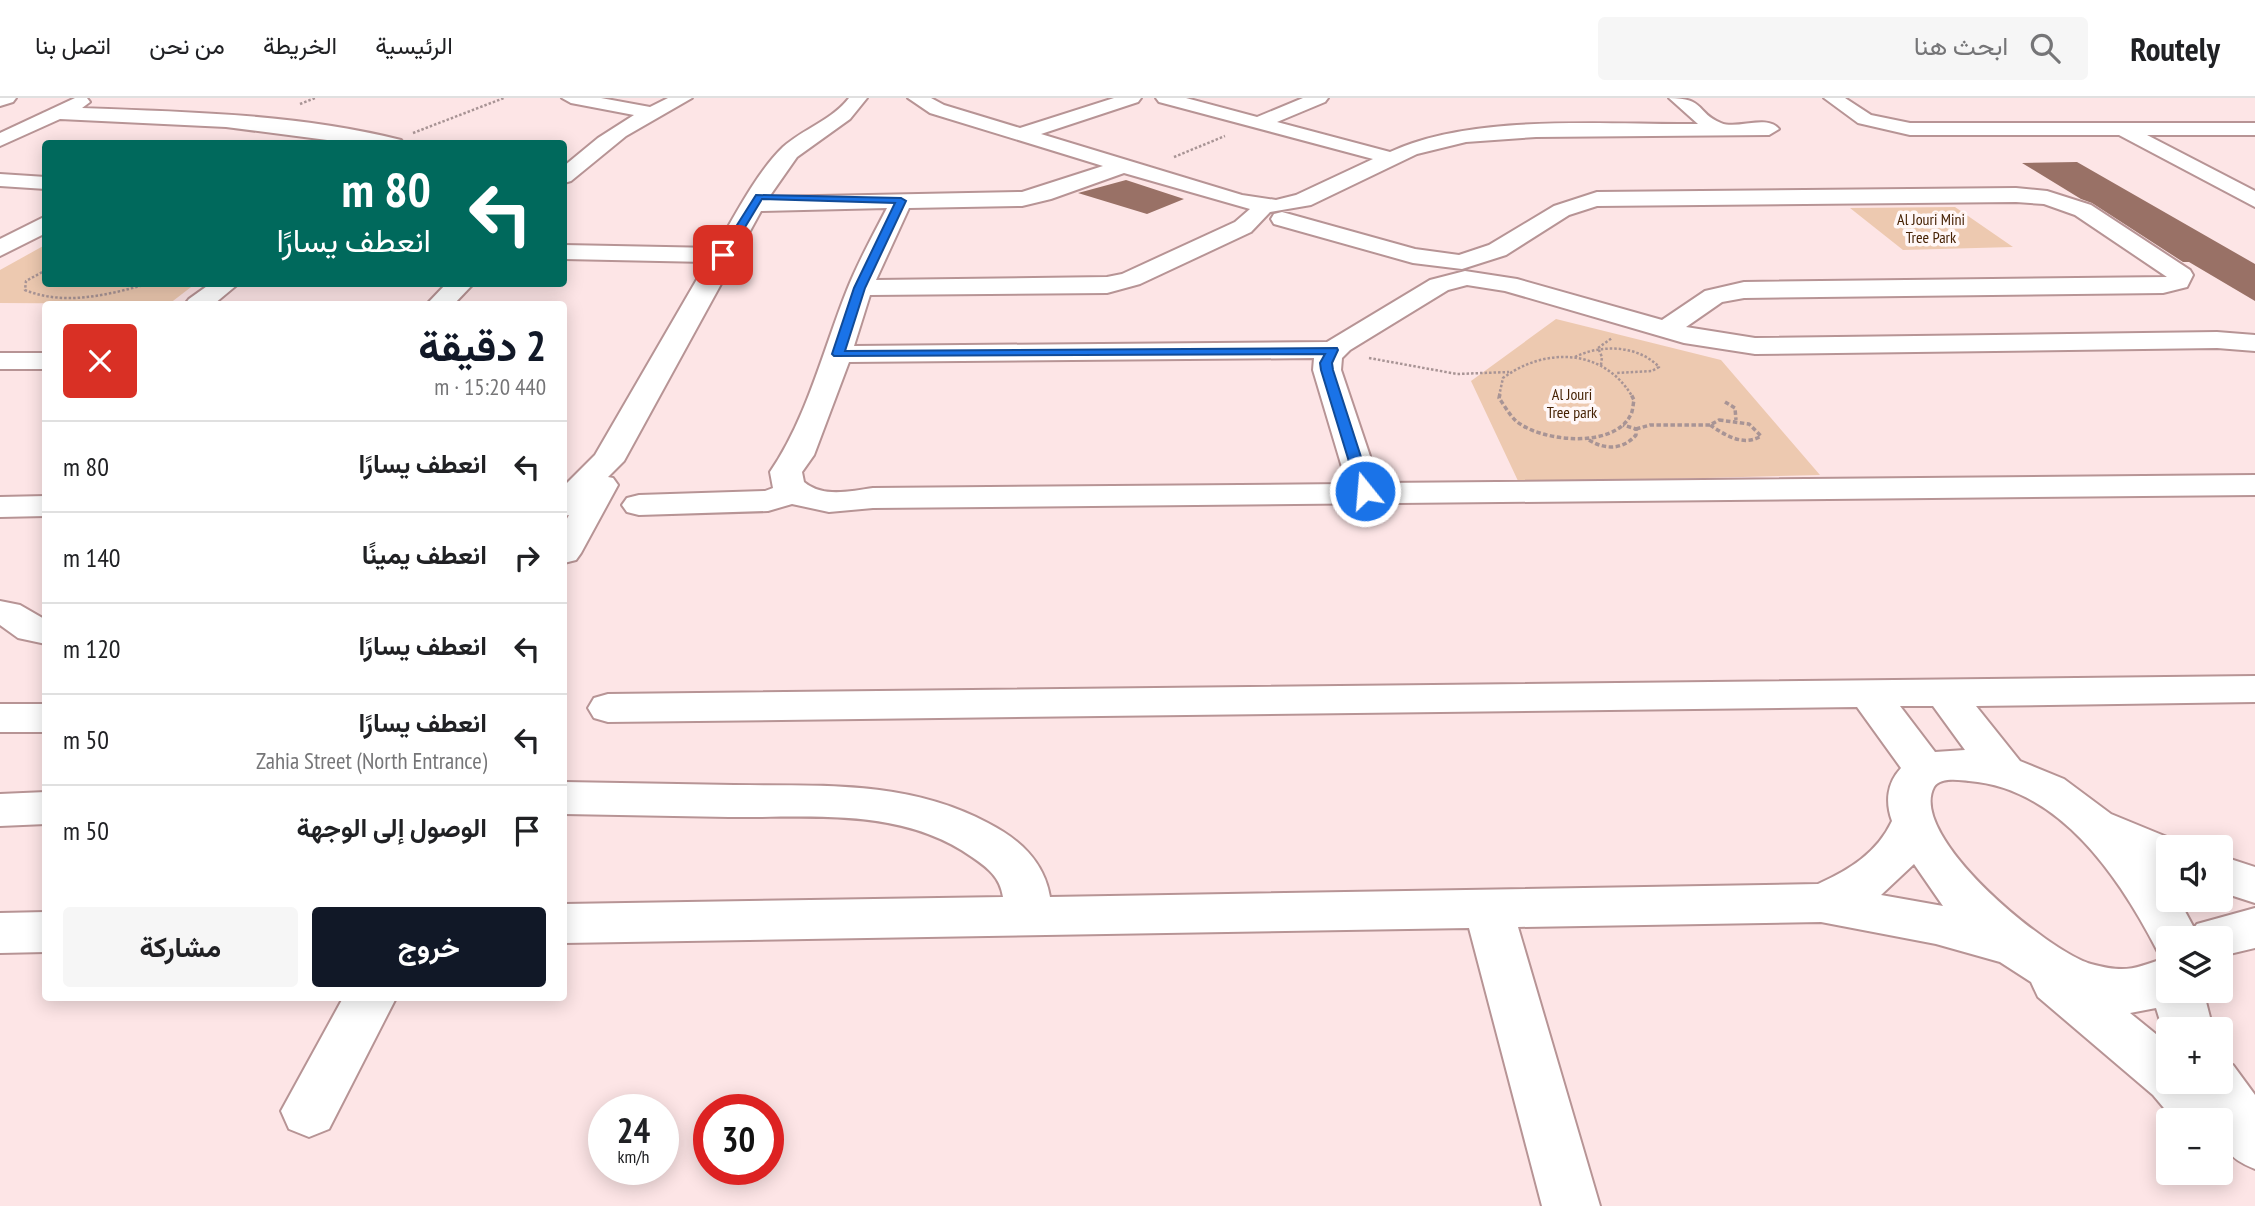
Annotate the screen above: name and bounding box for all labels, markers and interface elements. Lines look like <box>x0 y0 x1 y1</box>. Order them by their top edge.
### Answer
search box <box>1598 17 2088 80</box>
text: Routely <box>2130 27 2220 70</box>
text: ابحث هنا <box>1914 29 2008 62</box>
icon: search <box>2026 29 2064 67</box>
text: اتصل بنا <box>35 30 111 61</box>
text: من نحن <box>149 30 225 61</box>
text: الخريطة <box>263 30 337 61</box>
text: الرئيسية <box>375 30 453 61</box>
text: 80 m <box>342 157 431 221</box>
icon: left <box>455 168 546 259</box>
park label: Al Jouri Mini Tree Park <box>1897 209 1965 247</box>
text: انعطف يسارًا <box>276 219 431 261</box>
pin <box>693 225 753 285</box>
icon: arrive <box>704 236 742 274</box>
text: 2 دقيقة <box>418 318 546 373</box>
button: close <box>63 324 137 398</box>
text: 440 m · 15:20 <box>434 372 546 401</box>
park label: Al Jouri Tree park <box>1547 384 1598 422</box>
text: انعطف يسارًا <box>359 447 487 480</box>
icon: left <box>508 448 546 486</box>
text: 80 m <box>63 450 109 483</box>
position arrow <box>1328 454 1402 528</box>
text: انعطف يمينًا <box>362 538 487 571</box>
icon: right <box>508 539 546 577</box>
text: 140 m <box>63 541 121 574</box>
text: انعطف يسارًا <box>359 629 487 662</box>
icon: left <box>508 630 546 668</box>
text: 120 m <box>63 632 121 665</box>
text: انعطف يسارًا <box>359 706 487 739</box>
icon: left <box>508 721 546 759</box>
text: 50 m <box>63 723 109 756</box>
text: Zahia Street (North Entrance) <box>256 746 487 775</box>
text: الوصول إلى الوجهة <box>297 811 487 844</box>
icon: arrive <box>508 812 546 850</box>
text: 50 m <box>63 814 109 847</box>
map controls <box>2156 835 2233 1185</box>
button: sound <box>2156 835 2233 912</box>
button: مشاركة <box>63 907 298 987</box>
button: خروج <box>312 907 546 987</box>
button: layers <box>2156 926 2233 1003</box>
button: + <box>2156 1017 2233 1094</box>
speed limit sign: 30 <box>693 1094 784 1185</box>
text: 24 <box>617 1107 650 1153</box>
button: − <box>2156 1108 2233 1185</box>
text: km/h <box>618 1145 649 1168</box>

